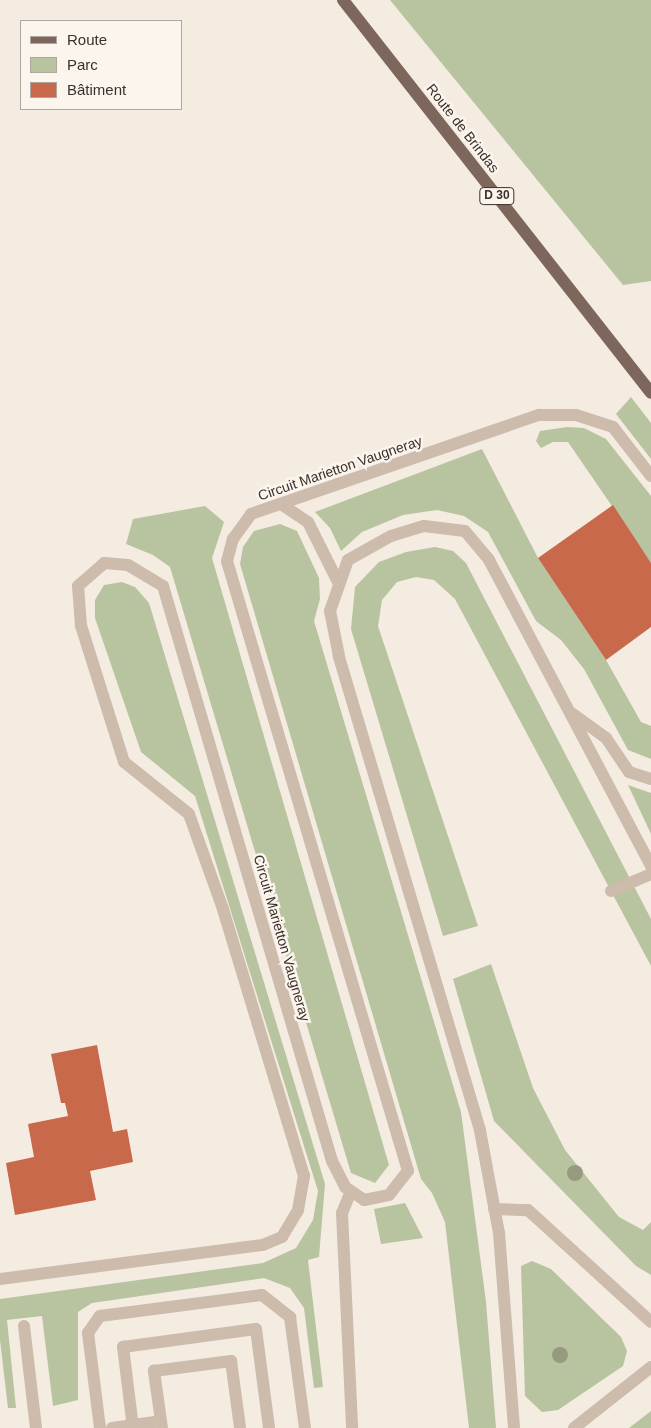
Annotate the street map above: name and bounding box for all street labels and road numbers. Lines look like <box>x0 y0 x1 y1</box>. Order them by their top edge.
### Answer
street label: Route de Brindas <box>423 80 503 176</box>
road number: D 30 <box>478 187 516 206</box>
street label: Circuit Marietton Vaugneray <box>256 432 424 504</box>
street label: Circuit Marietton Vaugneray <box>250 853 314 1023</box>

